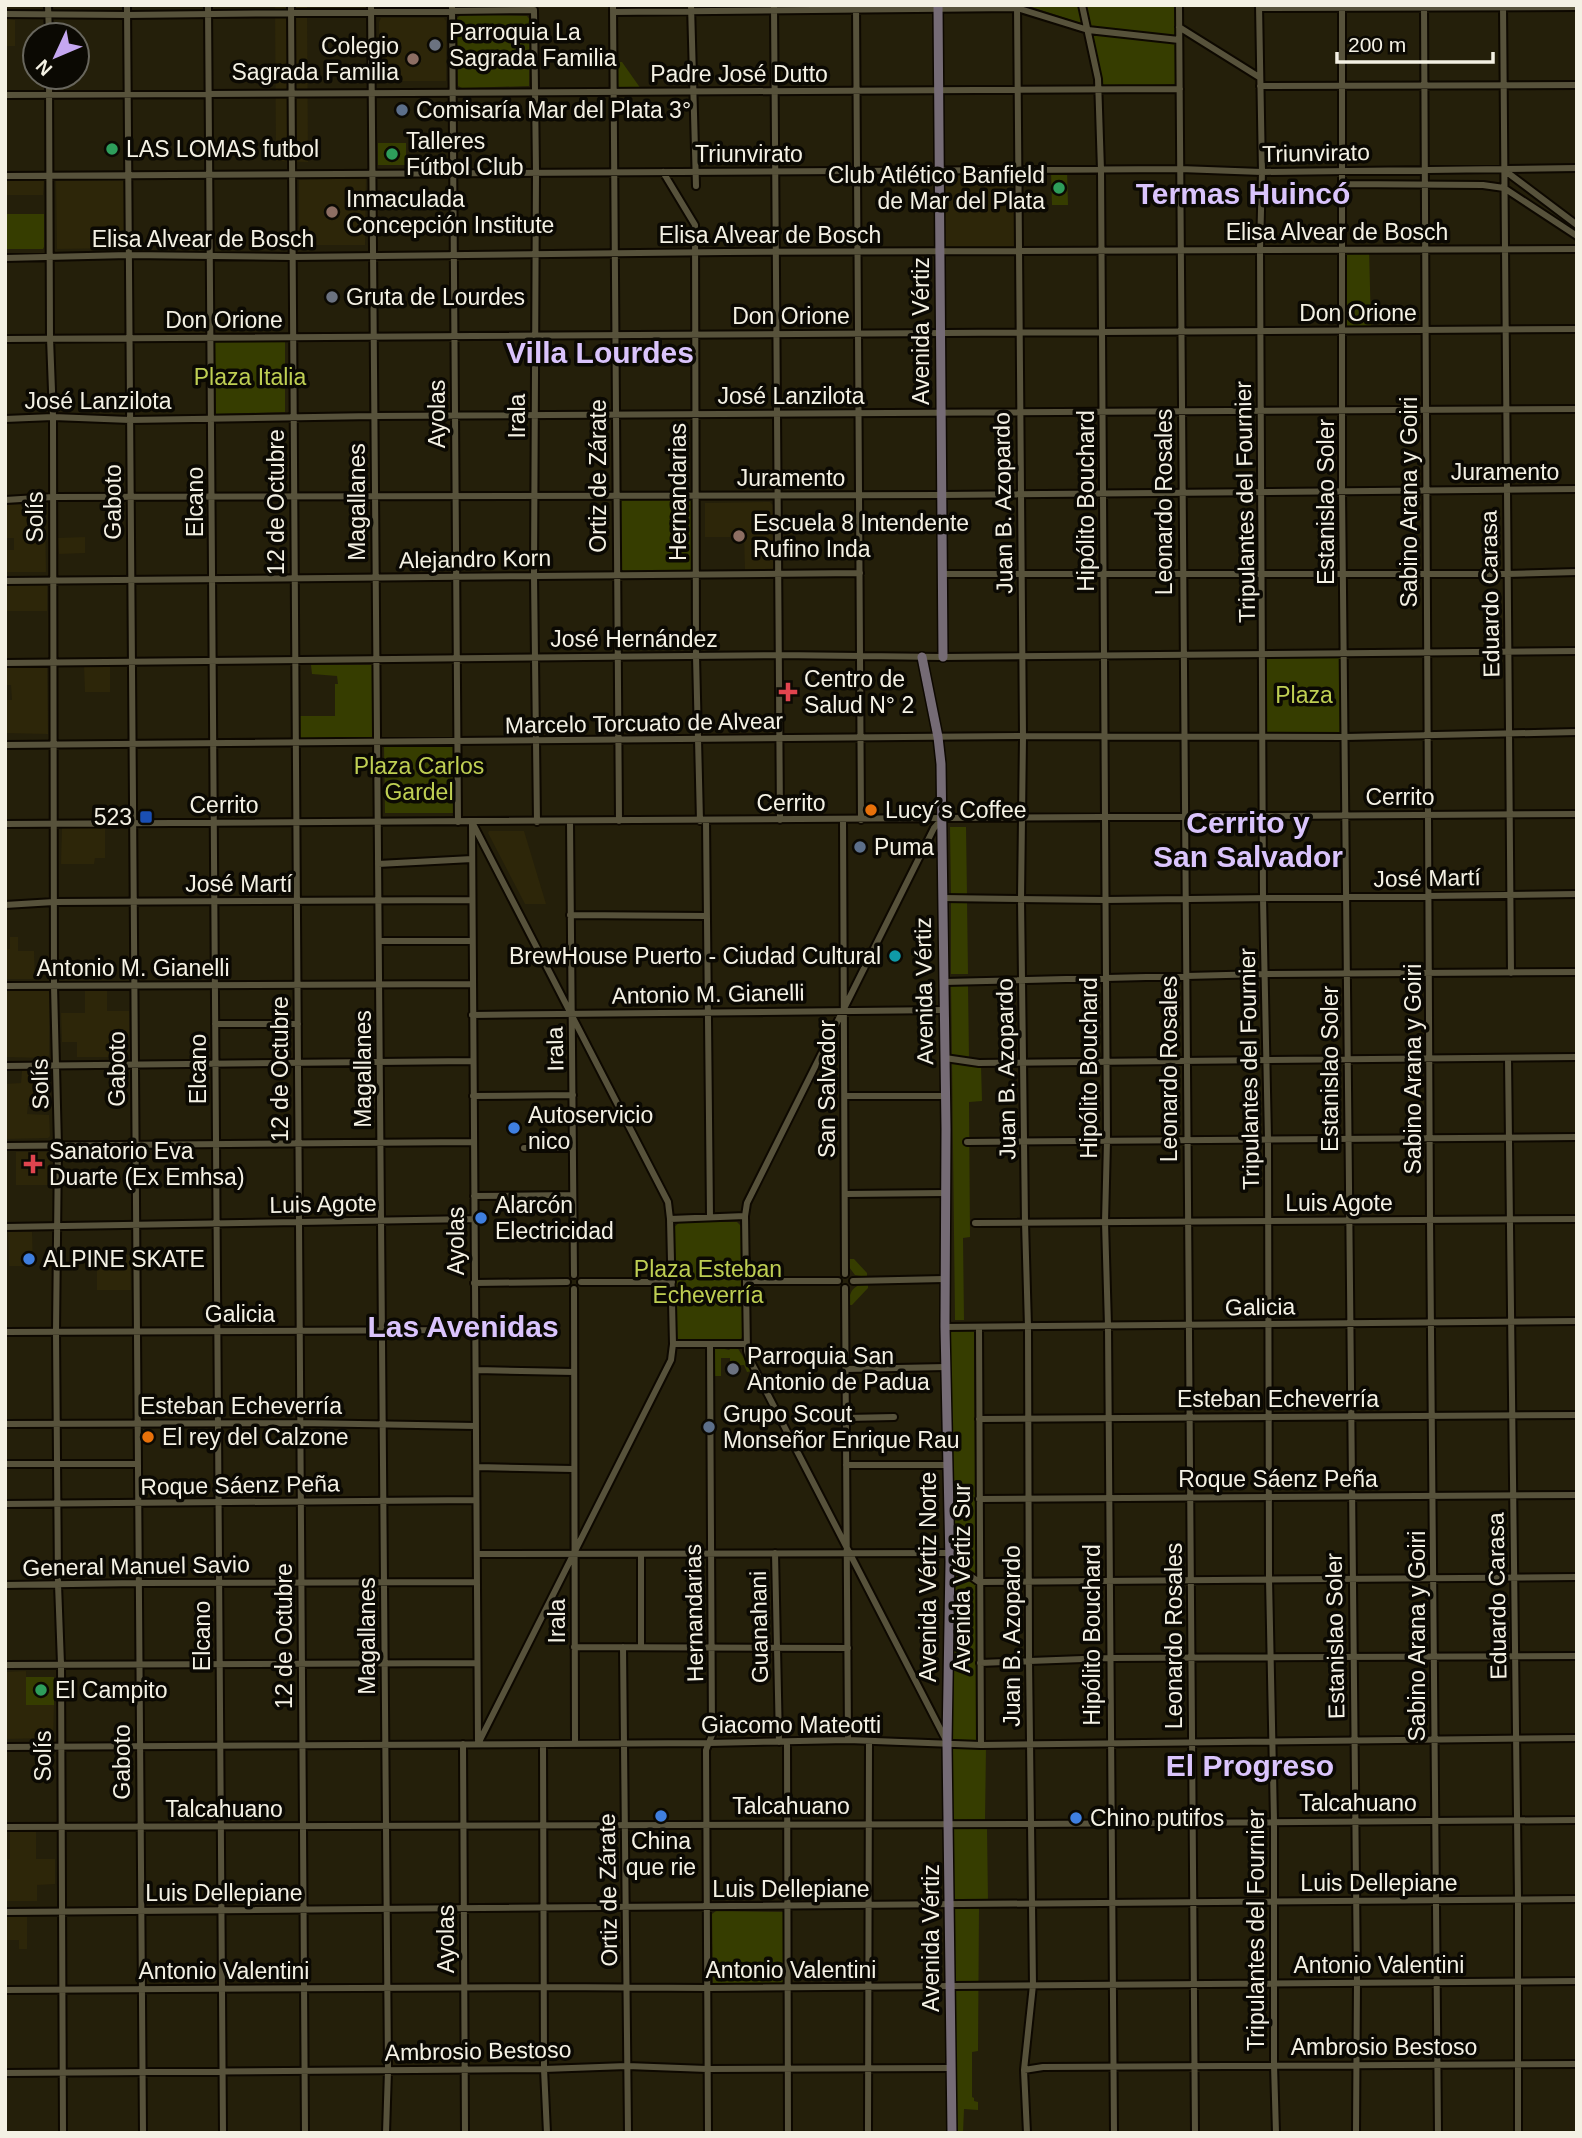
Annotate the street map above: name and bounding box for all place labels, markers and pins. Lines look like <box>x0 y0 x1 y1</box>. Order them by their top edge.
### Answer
place label: Parroquia La Sagrada Familia <box>449 19 617 71</box>
place label: Colegio Sagrada Familia <box>232 33 399 85</box>
marker: Parroquia La Sagrada Familia <box>427 37 443 53</box>
marker: Colegio Sagrada Familia <box>405 51 421 67</box>
place label: Comisaría Mar del Plata 3° <box>416 97 691 123</box>
marker: Comisaría Mar del Plata 3° <box>394 102 410 118</box>
place label: Talleres Fútbol Club <box>406 128 524 180</box>
place label: LAS LOMAS futbol <box>126 136 319 162</box>
marker: LAS LOMAS futbol <box>104 141 120 157</box>
marker: Talleres Fútbol Club <box>384 146 400 162</box>
place label: Club Atlético Banfield de Mar del Plata <box>828 162 1045 214</box>
marker: Club Atlético Banfield de Mar del Plata <box>1051 180 1067 196</box>
place label: Inmaculada Concepción Institute <box>346 186 554 238</box>
marker: Inmaculada Concepción Institute <box>324 204 340 220</box>
place label: Gruta de Lourdes <box>346 284 525 310</box>
marker: Gruta de Lourdes <box>324 289 340 305</box>
place label: Escuela 8 Intendente Rufino Inda <box>753 510 969 562</box>
marker: Escuela 8 Intendente Rufino Inda <box>731 528 747 544</box>
place label: Centro de Salud N° 2 <box>804 666 914 718</box>
marker: Centro de Salud N° 2 <box>778 682 798 702</box>
place label: Lucy´s Coffee <box>885 797 1026 823</box>
marker: Lucy´s Coffee <box>863 802 879 818</box>
place label: 523 <box>94 804 132 830</box>
marker: 523 <box>138 809 154 825</box>
place label: Puma <box>874 834 934 860</box>
marker: Puma <box>852 839 868 855</box>
place label: BrewHouse Puerto - Ciudad Cultural <box>509 943 881 969</box>
marker: BrewHouse Puerto - Ciudad Cultural <box>887 948 903 964</box>
place label: Autoservicio nico <box>528 1102 653 1154</box>
marker: Autoservicio nico <box>506 1120 522 1136</box>
place label: Sanatorio Eva Duarte (Ex Emhsa) <box>49 1138 245 1190</box>
marker: Sanatorio Eva Duarte (Ex Emhsa) <box>23 1154 43 1174</box>
place label: Alarcón Electricidad <box>495 1192 614 1244</box>
marker: Alarcón Electricidad <box>473 1210 489 1226</box>
place label: ALPINE SKATE <box>43 1246 205 1272</box>
marker: ALPINE SKATE <box>21 1251 37 1267</box>
place label: Parroquia San Antonio de Padua <box>747 1343 930 1395</box>
marker: Parroquia San Antonio de Padua <box>725 1361 741 1377</box>
place label: Grupo Scout Monseñor Enrique Rau <box>723 1401 960 1453</box>
marker: Grupo Scout Monseñor Enrique Rau <box>701 1419 717 1435</box>
place label: El rey del Calzone <box>162 1424 349 1450</box>
marker: El rey del Calzone <box>140 1429 156 1445</box>
place label: El Campito <box>55 1677 167 1703</box>
marker: El Campito <box>33 1682 49 1698</box>
place label: Chino putifos <box>1090 1805 1224 1831</box>
marker: China que rie <box>653 1808 669 1824</box>
marker: Chino putifos <box>1068 1810 1084 1826</box>
place label: China que rie <box>626 1828 696 1880</box>

